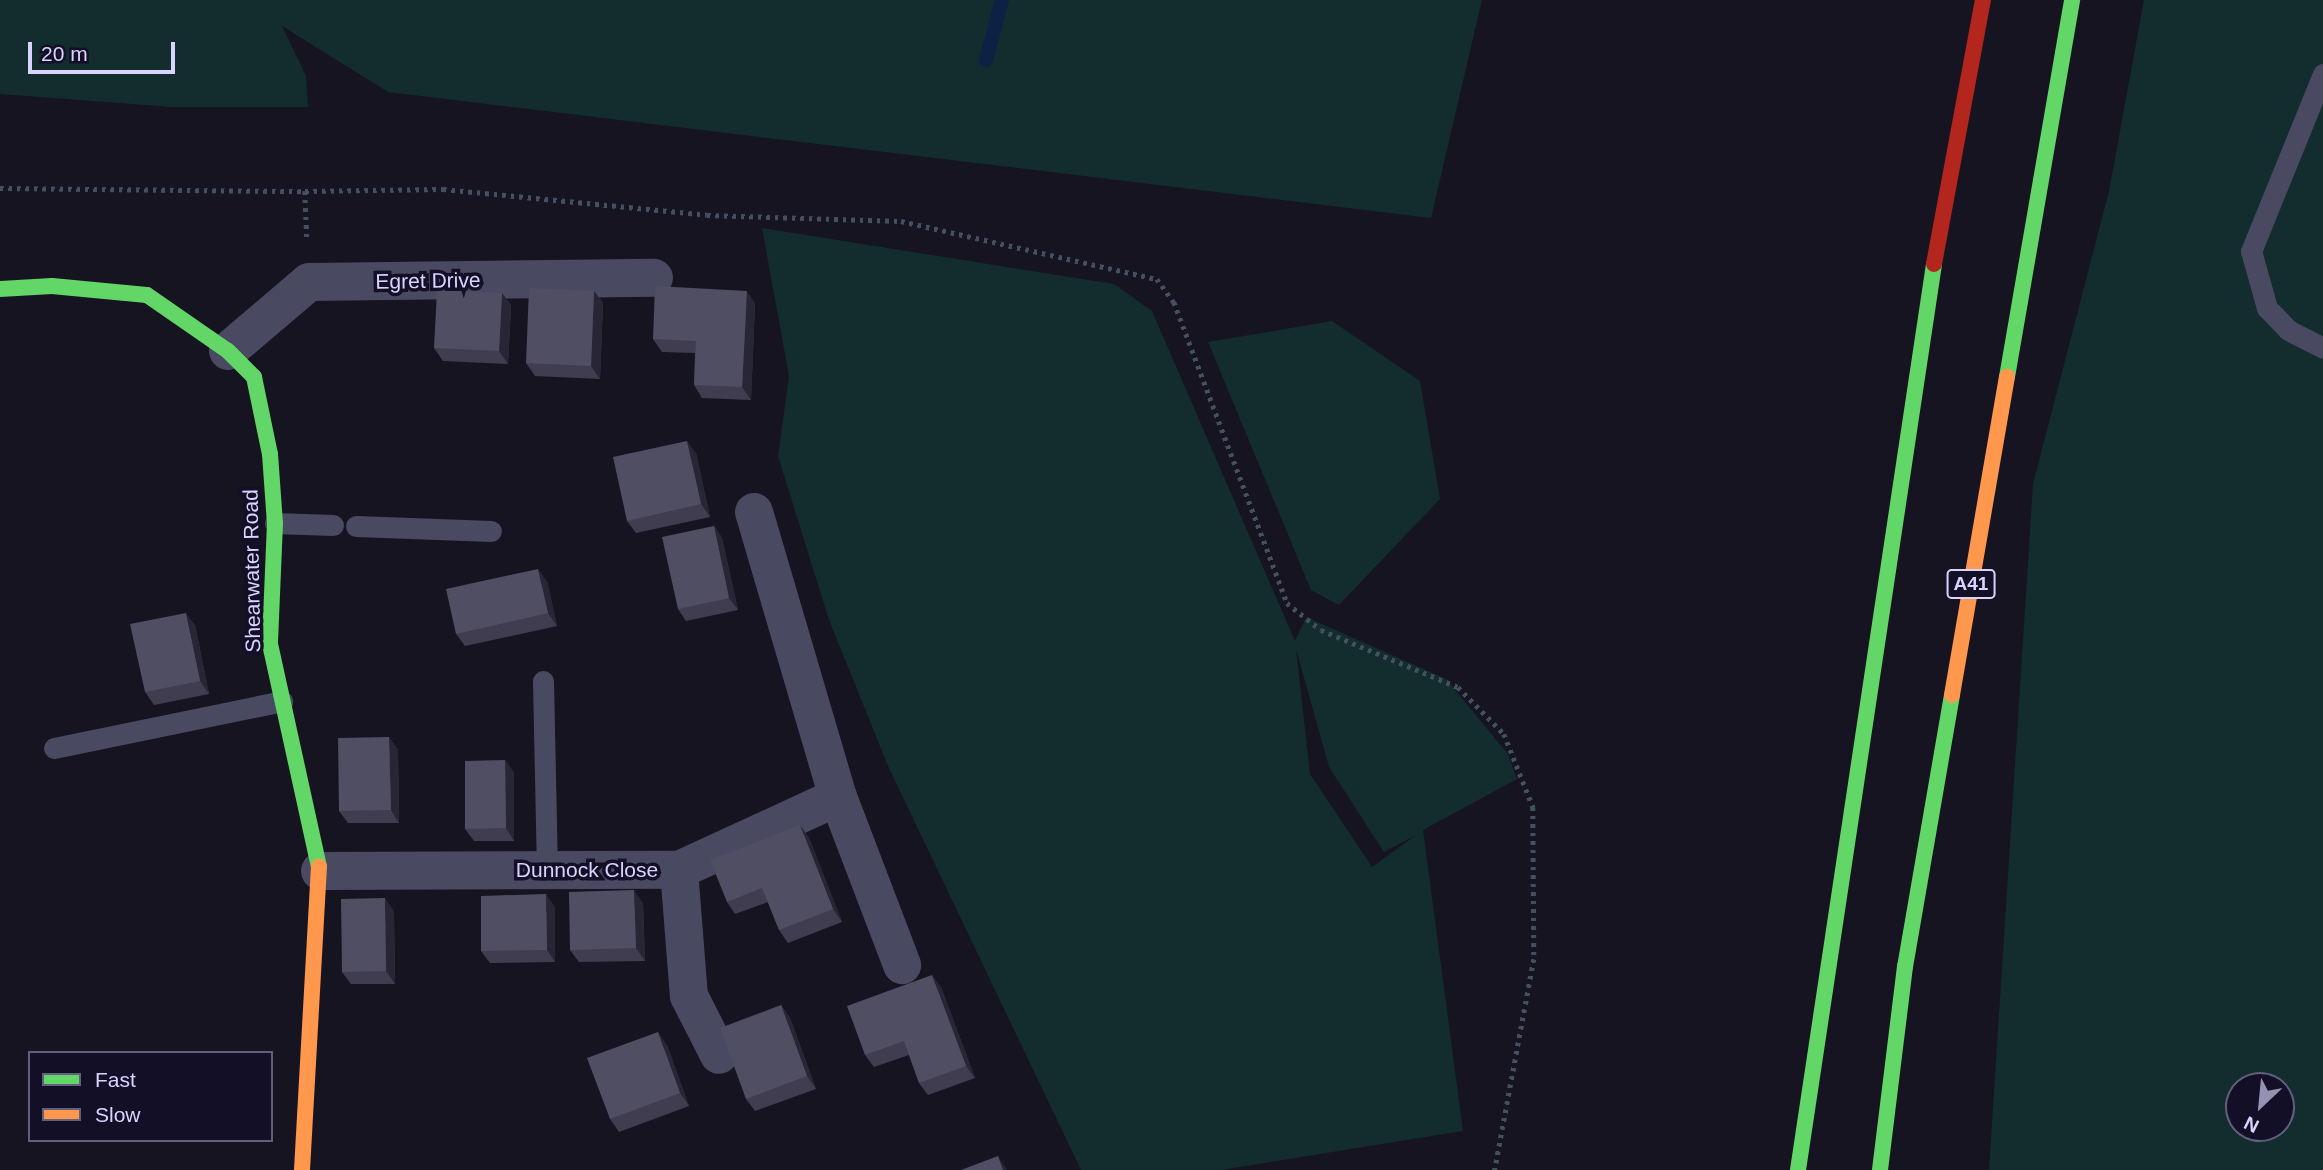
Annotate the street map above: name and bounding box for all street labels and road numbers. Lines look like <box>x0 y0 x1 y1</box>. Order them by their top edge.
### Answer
street label: Egret Drive <box>375 267 481 295</box>
street label: Shearwater Road <box>238 489 266 653</box>
road number: A41 <box>1946 568 1996 600</box>
street label: Dunnock Close <box>516 857 658 883</box>

